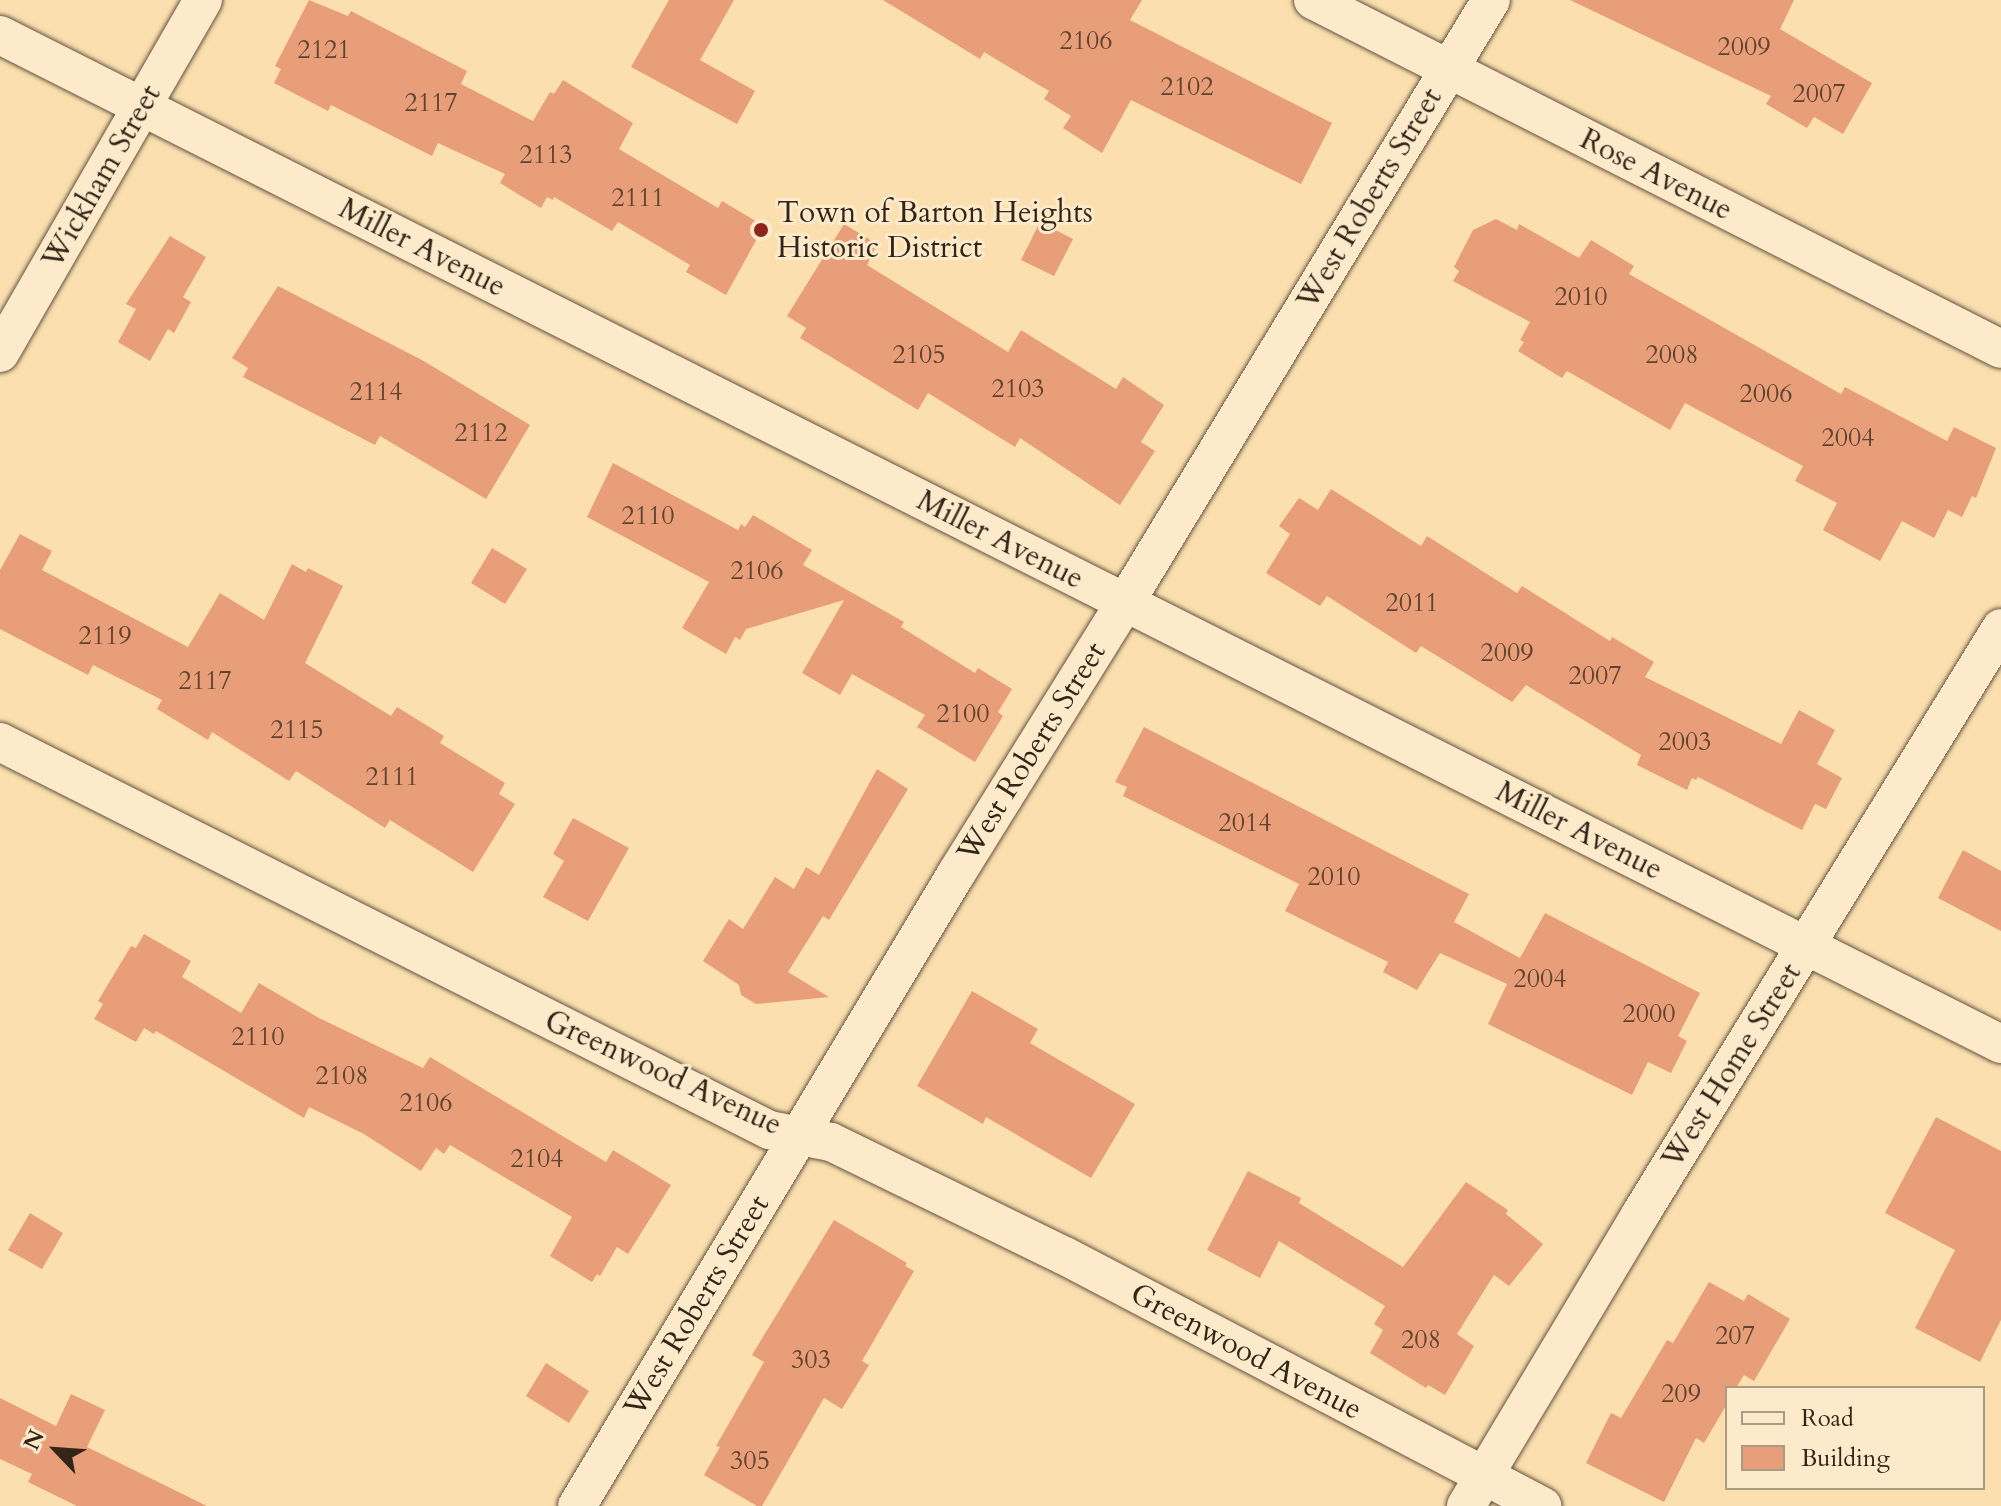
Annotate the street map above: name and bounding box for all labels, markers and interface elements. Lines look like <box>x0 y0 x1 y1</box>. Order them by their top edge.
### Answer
house number: 2106 <box>1059 25 1113 57</box>
house number: 2009 <box>1717 31 1771 63</box>
house number: 2121 <box>297 34 351 66</box>
house number: 2102 <box>1160 71 1214 103</box>
house number: 2007 <box>1792 78 1846 110</box>
street label: Wickham Street <box>35 79 169 275</box>
street label: West Roberts Street <box>1290 82 1450 316</box>
house number: 2117 <box>404 87 458 119</box>
street label: Rose Avenue <box>1574 121 1738 229</box>
house number: 2113 <box>519 139 573 171</box>
house number: 2111 <box>611 182 665 214</box>
street label: Miller Avenue <box>333 191 511 305</box>
place label: Town of Barton Heights Historic District <box>777 195 1093 266</box>
marker: Town of Barton Heights Historic District <box>752 221 770 239</box>
house number: 2010 <box>1554 281 1608 313</box>
house number: 2105 <box>892 339 946 371</box>
house number: 2008 <box>1645 339 1699 371</box>
house number: 2103 <box>991 373 1045 405</box>
house number: 2114 <box>349 376 403 408</box>
house number: 2006 <box>1739 378 1793 410</box>
house number: 2112 <box>454 417 508 449</box>
house number: 2004 <box>1821 422 1875 454</box>
street label: Miller Avenue <box>911 483 1089 597</box>
house number: 2110 <box>621 500 675 532</box>
house number: 2106 <box>730 555 784 587</box>
house number: 2011 <box>1385 587 1439 619</box>
house number: 2119 <box>78 620 132 652</box>
street label: West Roberts Street <box>950 636 1114 868</box>
house number: 2009 <box>1480 637 1534 669</box>
house number: 2007 <box>1568 660 1622 692</box>
house number: 2117 <box>178 665 232 697</box>
house number: 2100 <box>936 698 990 730</box>
house number: 2115 <box>270 714 324 746</box>
house number: 2003 <box>1658 726 1712 758</box>
house number: 2111 <box>365 761 419 793</box>
street label: Miller Avenue <box>1490 774 1668 888</box>
house number: 2014 <box>1218 807 1272 839</box>
house number: 2010 <box>1307 861 1361 893</box>
street label: West Home Street <box>1655 957 1809 1175</box>
house number: 2004 <box>1513 963 1567 995</box>
house number: 2000 <box>1622 998 1676 1030</box>
street label: Greenwood Avenue <box>539 1002 787 1144</box>
house number: 2110 <box>231 1021 285 1053</box>
house number: 2108 <box>315 1060 369 1092</box>
house number: 2106 <box>399 1087 453 1119</box>
house number: 2104 <box>510 1143 564 1175</box>
street label: West Roberts Street <box>617 1189 777 1423</box>
street label: Greenwood Avenue <box>1124 1276 1368 1428</box>
house number: 207 <box>1715 1320 1755 1352</box>
house number: 208 <box>1401 1324 1441 1356</box>
house number: 303 <box>791 1344 831 1376</box>
house number: 209 <box>1661 1378 1701 1410</box>
legend <box>1725 1386 1985 1490</box>
text: Road <box>1801 1402 1854 1435</box>
north arrow <box>16 1410 96 1490</box>
text: N <box>17 1425 52 1455</box>
text: Building <box>1801 1442 1890 1475</box>
house number: 305 <box>730 1445 770 1477</box>

